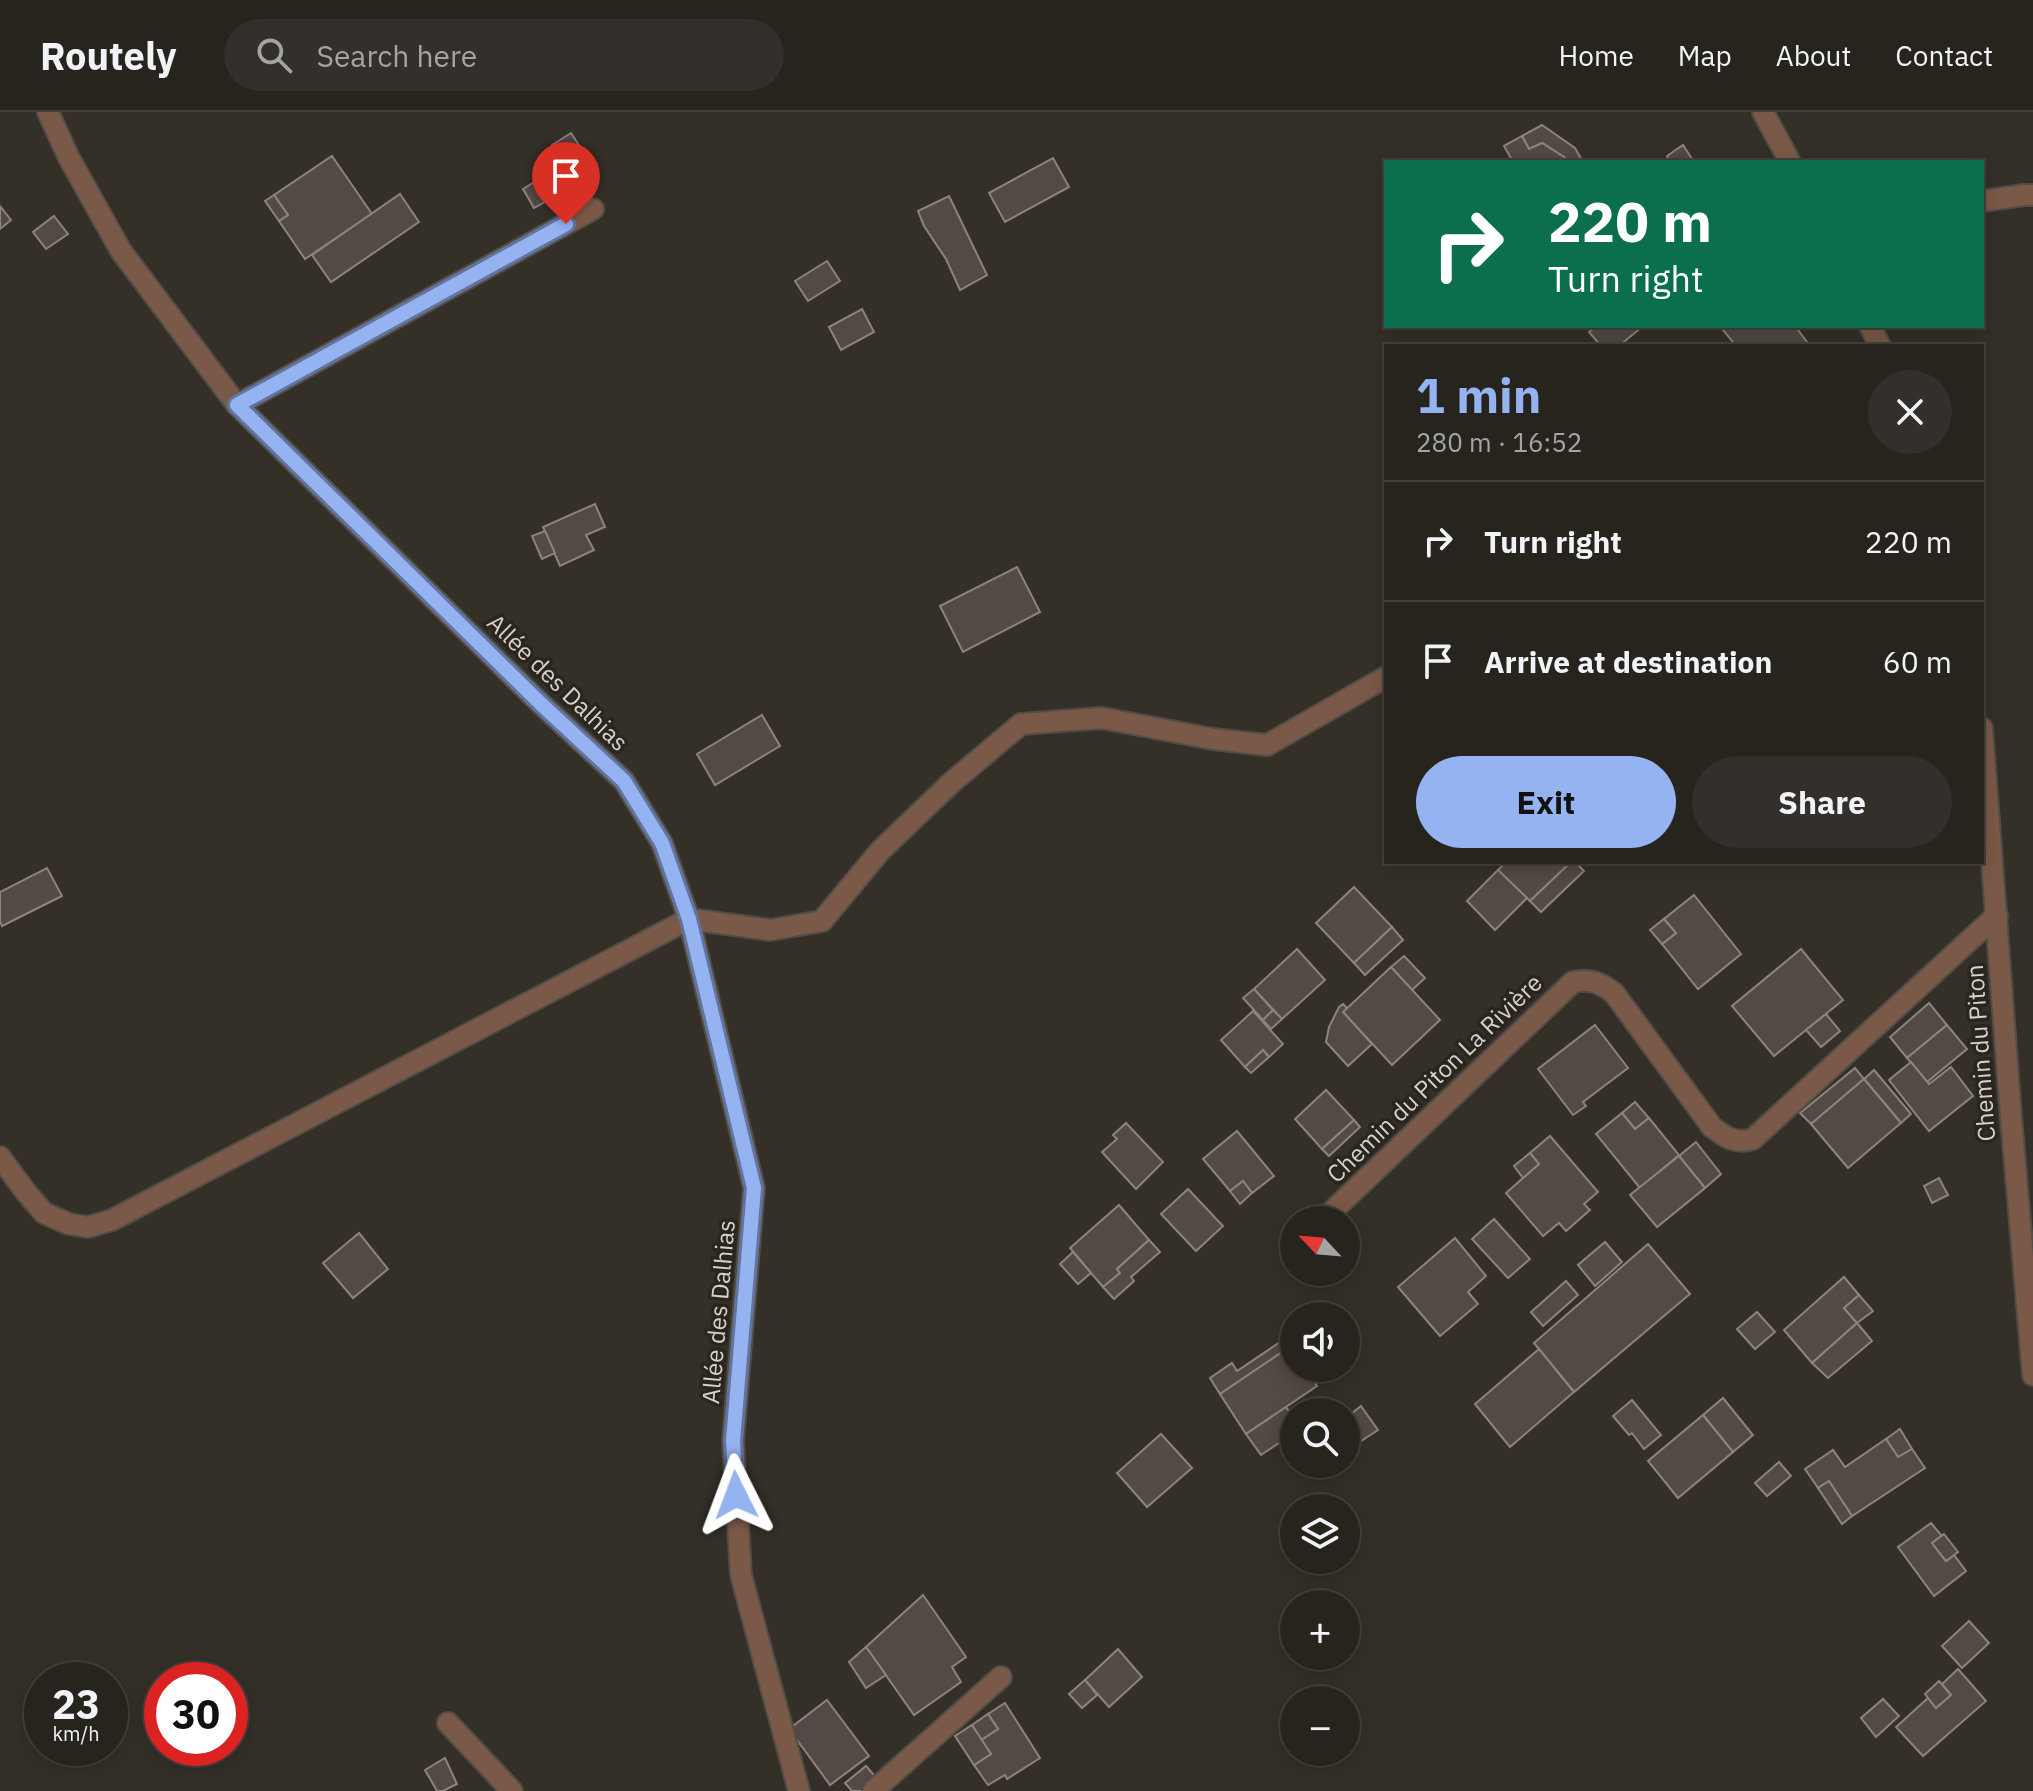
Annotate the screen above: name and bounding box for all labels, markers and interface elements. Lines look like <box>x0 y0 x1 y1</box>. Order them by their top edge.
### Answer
search box <box>224 19 784 91</box>
text: Routely <box>40 31 176 80</box>
icon: search <box>252 33 296 77</box>
text: Search here <box>316 36 477 75</box>
text: Home <box>1558 37 1634 74</box>
text: Map <box>1678 37 1732 74</box>
text: About <box>1776 37 1851 74</box>
text: Contact <box>1895 37 1993 74</box>
pin <box>532 142 600 224</box>
icon: arrive <box>544 154 588 198</box>
text: 220 m <box>1548 185 1712 257</box>
icon: right <box>1416 192 1520 296</box>
text: Turn right <box>1548 255 1704 302</box>
text: 1 min <box>1416 364 1541 426</box>
button: close <box>1868 370 1952 454</box>
text: 280 m · 16:52 <box>1416 425 1582 459</box>
icon: right <box>1416 519 1460 563</box>
text: Turn right <box>1484 522 1622 561</box>
text: 220 m <box>1865 522 1952 561</box>
street label: Allée des Dalhias <box>481 606 635 758</box>
icon: arrive <box>1416 639 1460 683</box>
text: Arrive at destination <box>1484 642 1772 681</box>
text: 60 m <box>1883 642 1952 681</box>
button: Exit <box>1416 756 1676 848</box>
button: Share <box>1692 756 1952 848</box>
street label: Chemin du Piton <box>1958 964 2002 1142</box>
street label: Chemin du Piton La Rivière <box>1319 967 1549 1189</box>
north arrow <box>1280 1206 1360 1286</box>
map controls <box>1280 1206 1360 1766</box>
street label: Allée des Dalhias <box>694 1219 742 1405</box>
button: sound <box>1280 1302 1360 1382</box>
button: search <box>1280 1398 1360 1478</box>
position arrow <box>694 1453 778 1537</box>
button: layers <box>1280 1494 1360 1574</box>
button: + <box>1280 1590 1360 1670</box>
speed limit sign: 30 <box>144 1662 248 1766</box>
text: 23 <box>52 1678 100 1730</box>
button: − <box>1280 1686 1360 1766</box>
text: km/h <box>52 1720 100 1747</box>

